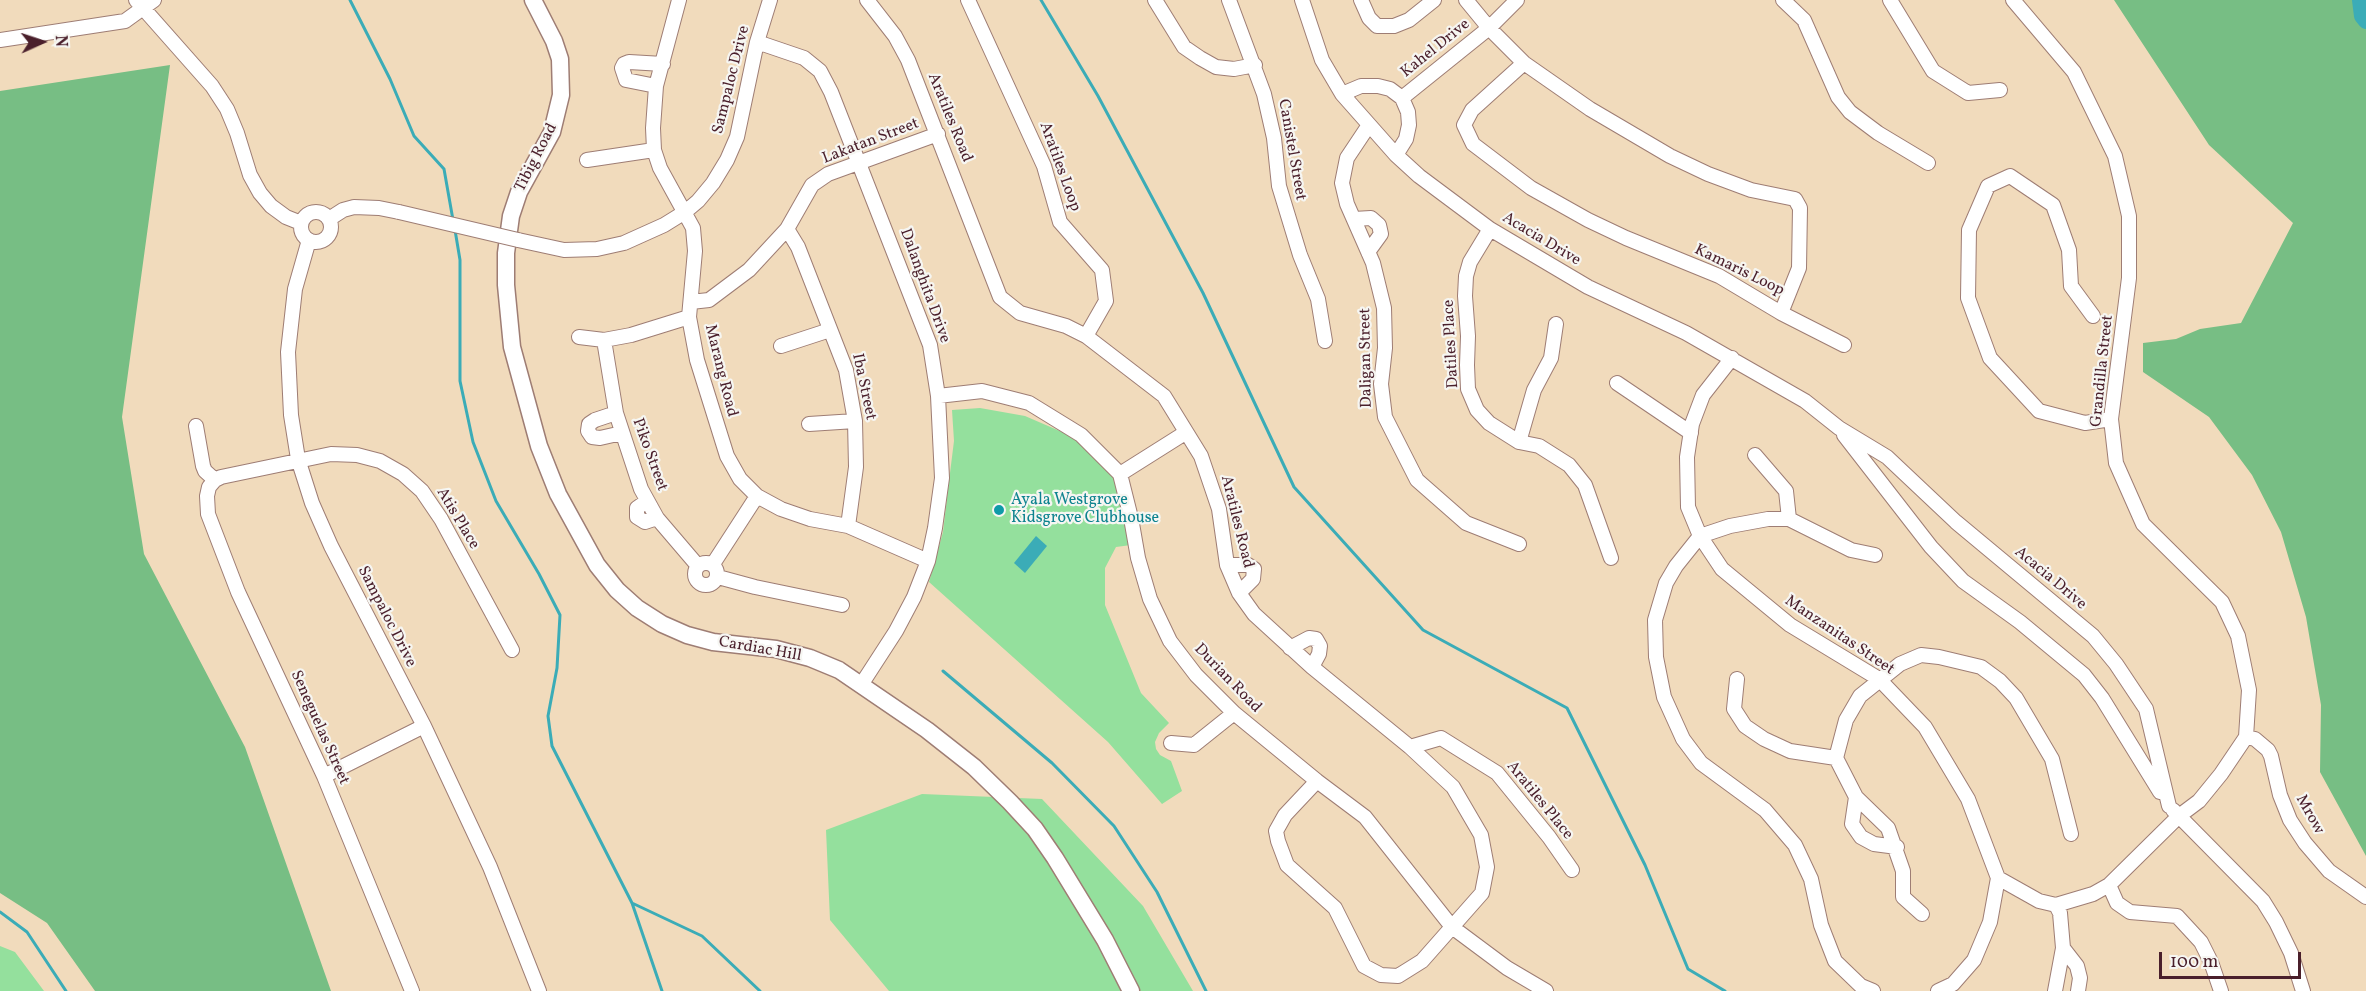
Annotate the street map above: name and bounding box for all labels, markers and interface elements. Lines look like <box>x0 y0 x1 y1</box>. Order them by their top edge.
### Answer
north arrow <box>12 12 72 72</box>
street label: Kahel Drive <box>1398 15 1474 83</box>
street label: Sampaloc Drive <box>709 24 755 136</box>
text: N <box>49 35 71 47</box>
street label: Aratiles Road <box>922 71 976 165</box>
street label: Canistel Street <box>1273 98 1309 202</box>
street label: Lakatan Street <box>820 115 922 169</box>
street label: Tibig Road <box>512 120 562 196</box>
street label: Aratiles Loop <box>1034 120 1084 214</box>
street label: Acacia Drive <box>1498 209 1584 271</box>
street label: Dalanghita Drive <box>894 226 954 346</box>
street label: Kamaris Loop <box>1691 241 1787 301</box>
street label: Datiles Place <box>1440 299 1464 389</box>
street label: Daligan Street <box>1357 308 1377 408</box>
street label: Grandilla Street <box>2088 314 2118 428</box>
street label: Marang Road <box>699 323 741 419</box>
street label: Iba Street <box>847 352 879 422</box>
street label: Piko Street <box>627 416 671 494</box>
street label: Aratiles Road <box>1215 474 1257 570</box>
street label: Atis Place <box>431 485 483 553</box>
place label: Ayala Westgrove Kidsgrove Clubhouse <box>1011 491 1159 529</box>
marker: Ayala Westgrove Kidsgrove Clubhouse <box>992 503 1006 517</box>
street label: Acacia Drive <box>2010 543 2090 615</box>
street label: Sampaloc Drive <box>352 563 420 671</box>
street label: Manzanitas Street <box>1780 592 1898 680</box>
street label: Cardiac Hill <box>717 633 803 667</box>
street label: Durian Road <box>1189 640 1265 718</box>
street label: Seneguelas Street <box>285 668 353 788</box>
street label: Aratiles Place <box>1502 758 1576 844</box>
street label: Mrow <box>2290 792 2328 838</box>
scale bar <box>2162 940 2304 978</box>
text: 100 m <box>2170 950 2219 975</box>

